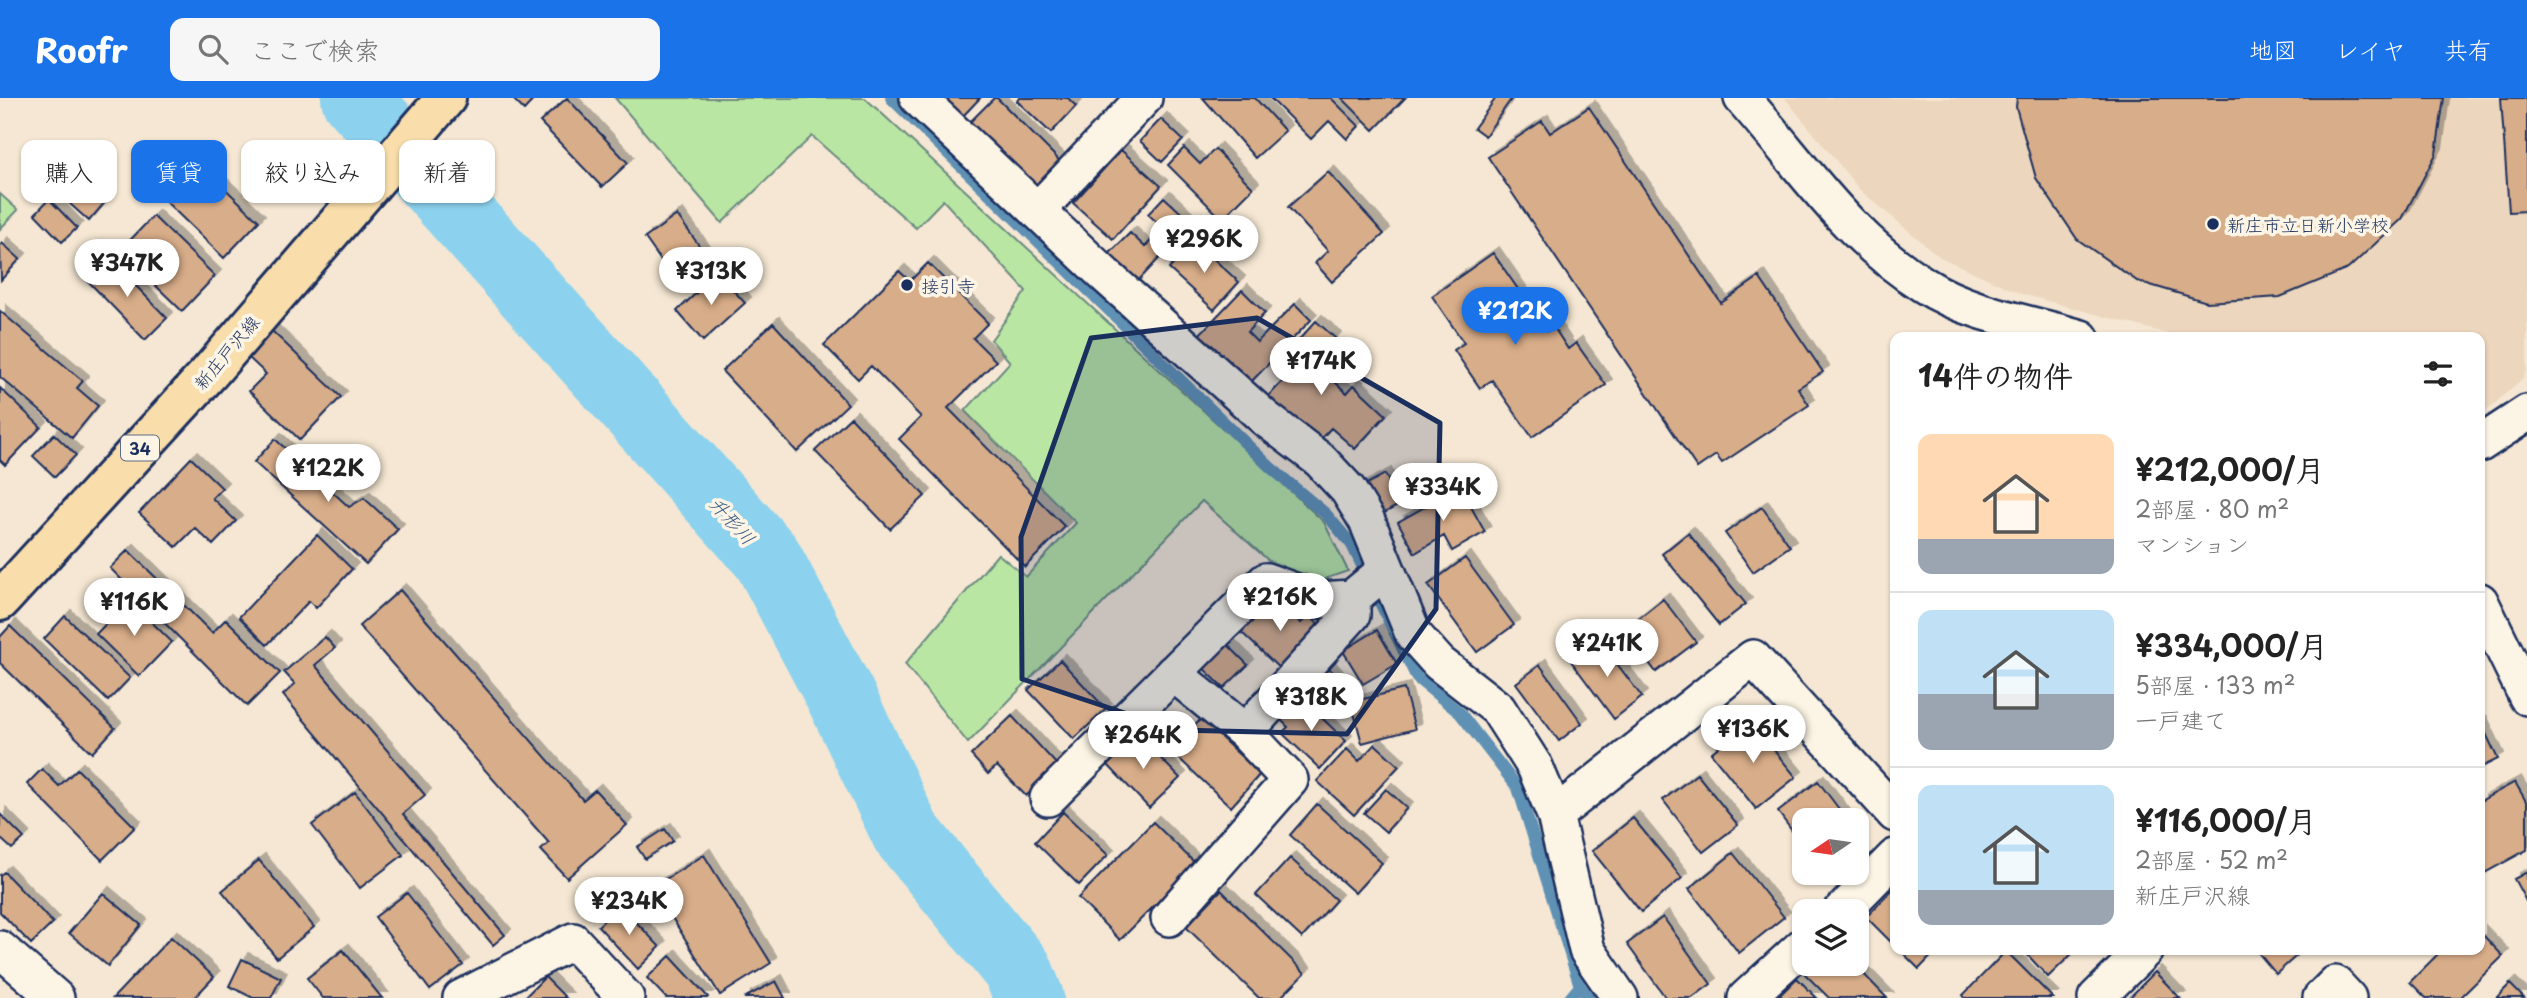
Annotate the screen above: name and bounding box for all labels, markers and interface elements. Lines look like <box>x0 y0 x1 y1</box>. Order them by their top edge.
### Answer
search box <box>170 18 660 81</box>
text: Roofr <box>35 24 128 74</box>
icon: search <box>194 30 232 68</box>
text: ここで検索 <box>250 30 380 69</box>
text: 地図 <box>2249 31 2297 67</box>
text: レイヤ <box>2335 31 2406 67</box>
text: 共有 <box>2444 31 2492 67</box>
chip: 購入 <box>21 140 117 203</box>
chip: 賃貸 <box>131 140 227 203</box>
chip: 絞り込み <box>241 140 385 203</box>
chip: 新着 <box>399 140 495 203</box>
place label: 新庄市立日新小学校 <box>2227 211 2389 238</box>
pin: ¥296K <box>1155 216 1253 275</box>
marker: 新庄市立日新小学校 <box>2205 216 2221 232</box>
text: ¥296K <box>1165 220 1243 255</box>
pin: ¥347K <box>78 240 176 299</box>
text: ¥347K <box>90 244 164 279</box>
pin: ¥313K <box>662 248 760 307</box>
text: ¥313K <box>675 252 747 287</box>
place label: 接引寺 <box>921 272 975 299</box>
marker: 接引寺 <box>899 277 915 293</box>
pin: ¥212K <box>1466 288 1564 347</box>
text: ¥212K <box>1478 292 1552 327</box>
street label: 新庄戸沢線 <box>187 309 265 395</box>
pin: ¥174K <box>1272 338 1370 397</box>
text: ¥174K <box>1286 342 1356 377</box>
text: 14件の物件 <box>1918 352 2073 397</box>
icon: filters <box>2419 355 2457 393</box>
road number: 34 <box>121 436 159 460</box>
pin: ¥122K <box>279 444 377 504</box>
text: ¥212,000/月 <box>2135 446 2325 491</box>
text: ¥122K <box>292 449 364 484</box>
icon: home <box>1974 462 2058 546</box>
pin: ¥334K <box>1394 464 1492 523</box>
text: ¥334K <box>1405 468 1481 503</box>
water label: 升形川 <box>704 489 762 551</box>
text: 2部屋 · 80 m² <box>2135 491 2289 526</box>
text: マンション <box>2135 526 2249 561</box>
pin: ¥216K <box>1231 574 1329 633</box>
pin: ¥116K <box>85 578 183 638</box>
text: ¥216K <box>1243 578 1317 613</box>
text: ¥116K <box>100 583 168 618</box>
pin: ¥241K <box>1558 620 1656 679</box>
text: ¥334,000/月 <box>2135 622 2328 667</box>
text: ¥241K <box>1571 624 1643 659</box>
icon: home <box>1974 638 2058 722</box>
text: 5部屋 · 133 m² <box>2135 667 2296 702</box>
pin: ¥318K <box>1262 674 1360 733</box>
text: ¥318K <box>1275 678 1347 713</box>
text: 一戸建て <box>2135 702 2227 737</box>
pin: ¥136K <box>1704 706 1802 765</box>
text: ¥136K <box>1717 710 1789 745</box>
pin: ¥264K <box>1094 712 1192 771</box>
text: ¥264K <box>1104 716 1182 751</box>
text: ¥116,000/月 <box>2135 797 2317 842</box>
north arrow <box>1792 808 1869 886</box>
map controls <box>1792 808 1869 976</box>
icon: home <box>1974 813 2058 897</box>
text: 2部屋 · 52 m² <box>2135 842 2288 877</box>
text: 新庄戸沢線 <box>2135 877 2250 912</box>
pin: ¥234K <box>580 878 678 937</box>
text: ¥234K <box>590 882 668 917</box>
button: layers <box>1792 899 1869 976</box>

